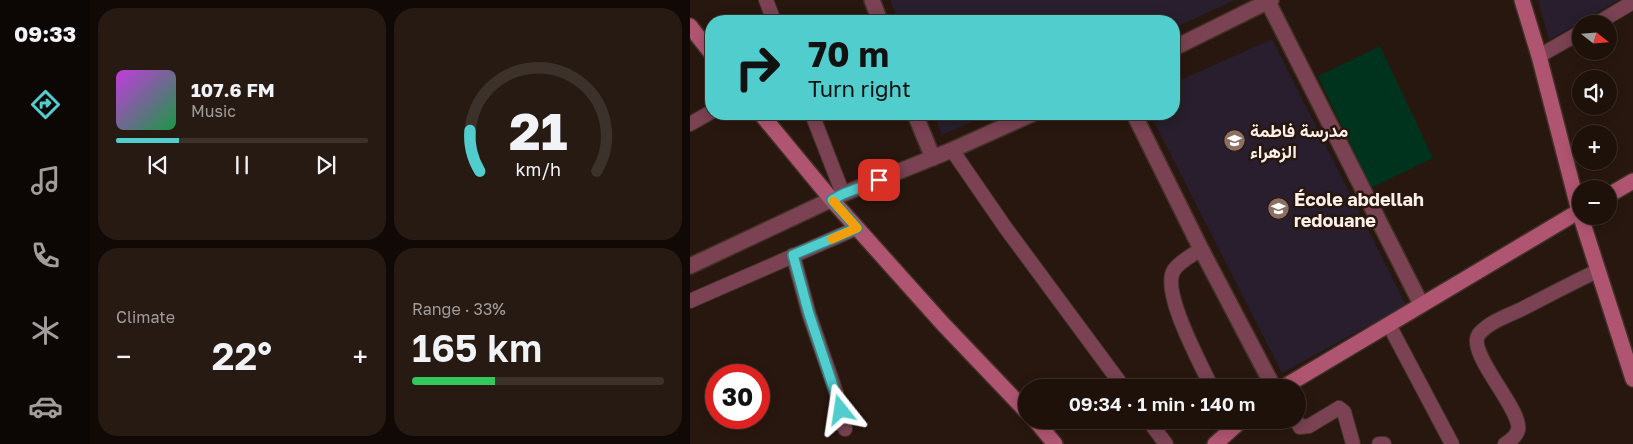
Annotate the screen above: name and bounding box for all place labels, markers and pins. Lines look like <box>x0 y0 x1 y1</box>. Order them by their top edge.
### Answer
place label: مدرسة فاطمة الزهراء <box>1250 119 1348 163</box>
school or university icon: مدرسة فاطمة الزهراء <box>1222 128 1246 152</box>
pin <box>858 159 900 201</box>
place label: École abdellah redouane <box>1294 188 1424 231</box>
school or university icon: École abdellah redouane <box>1266 197 1290 221</box>

